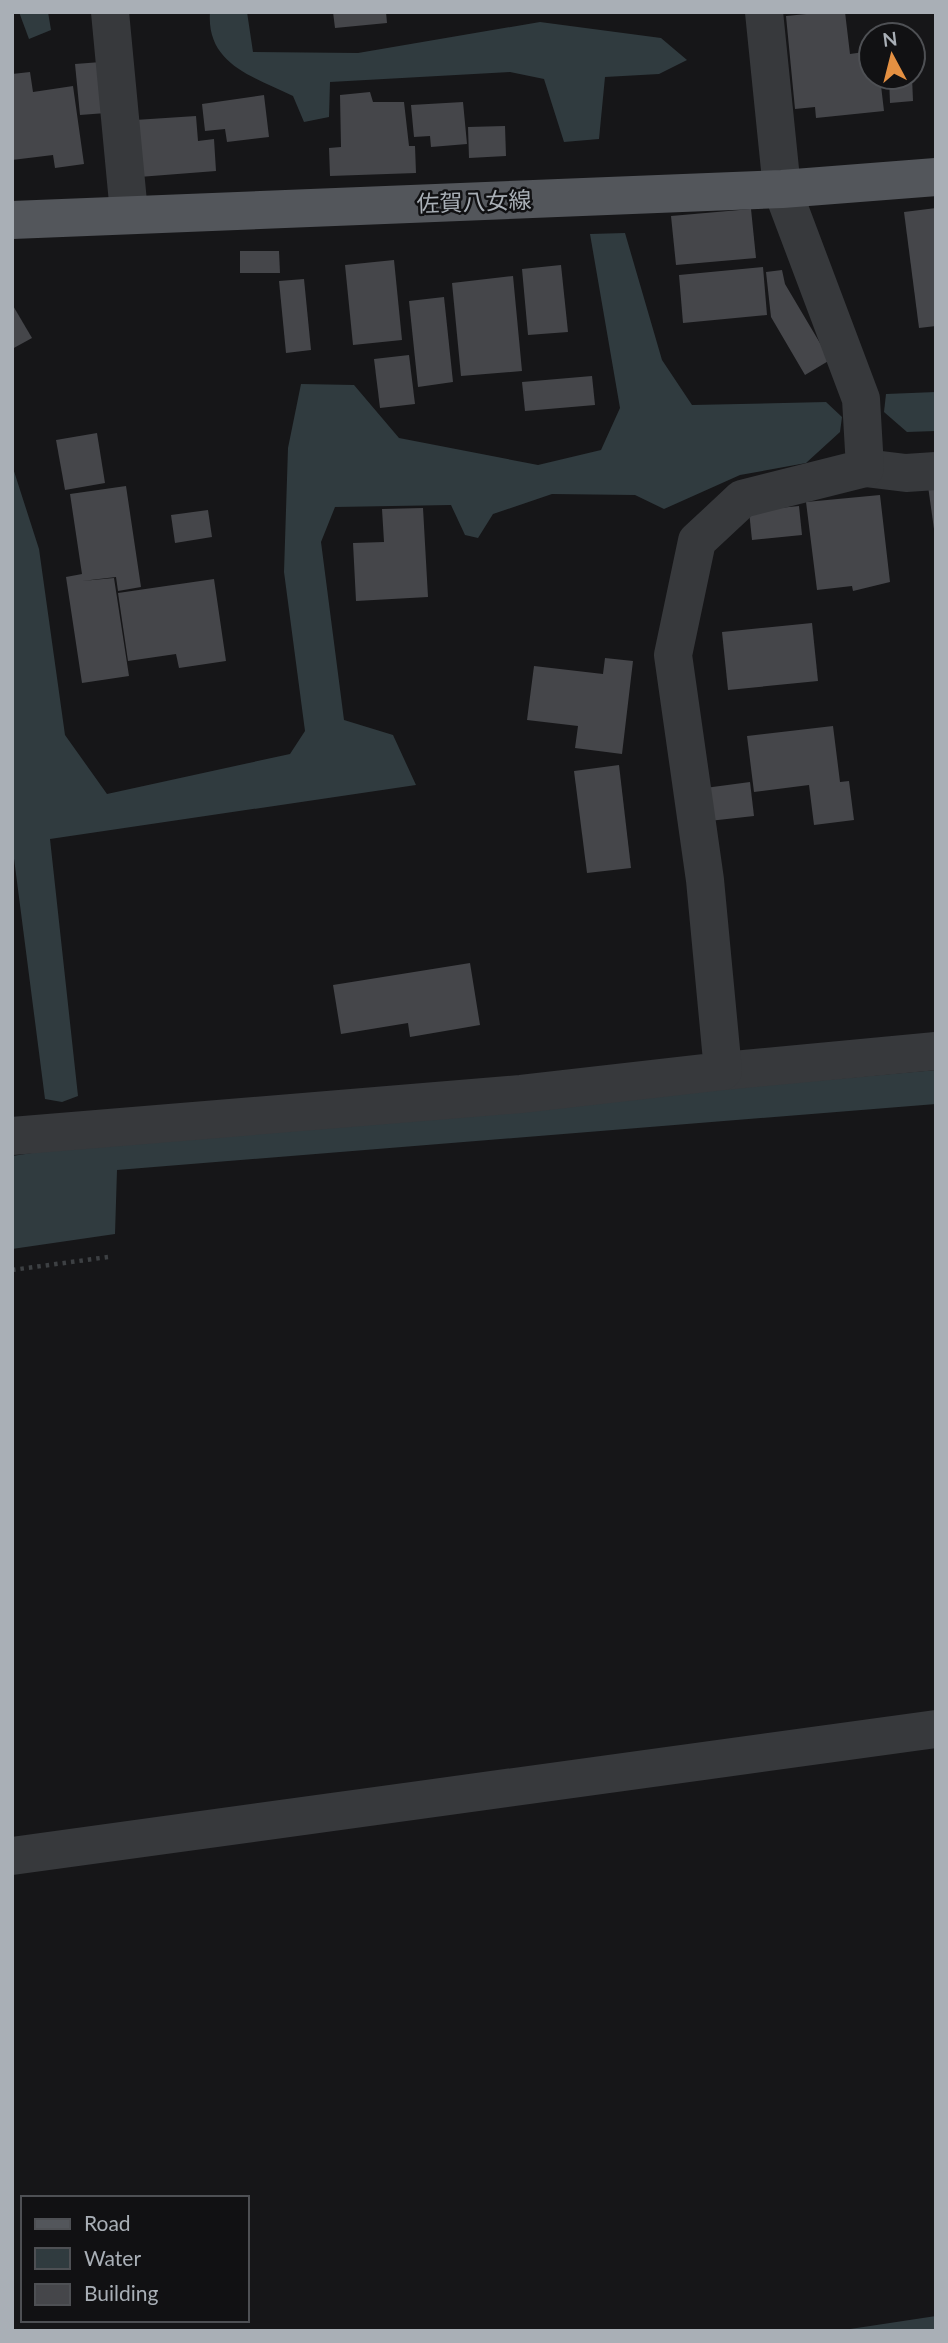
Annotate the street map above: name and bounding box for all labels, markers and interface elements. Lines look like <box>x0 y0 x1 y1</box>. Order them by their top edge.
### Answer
north arrow <box>857 21 927 91</box>
text: N <box>881 26 899 51</box>
street label: 佐賀八女線 <box>416 185 532 217</box>
legend <box>21 2196 248 2322</box>
text: Road <box>84 2210 131 2235</box>
text: Water <box>84 2245 141 2270</box>
text: Building <box>84 2280 159 2305</box>

